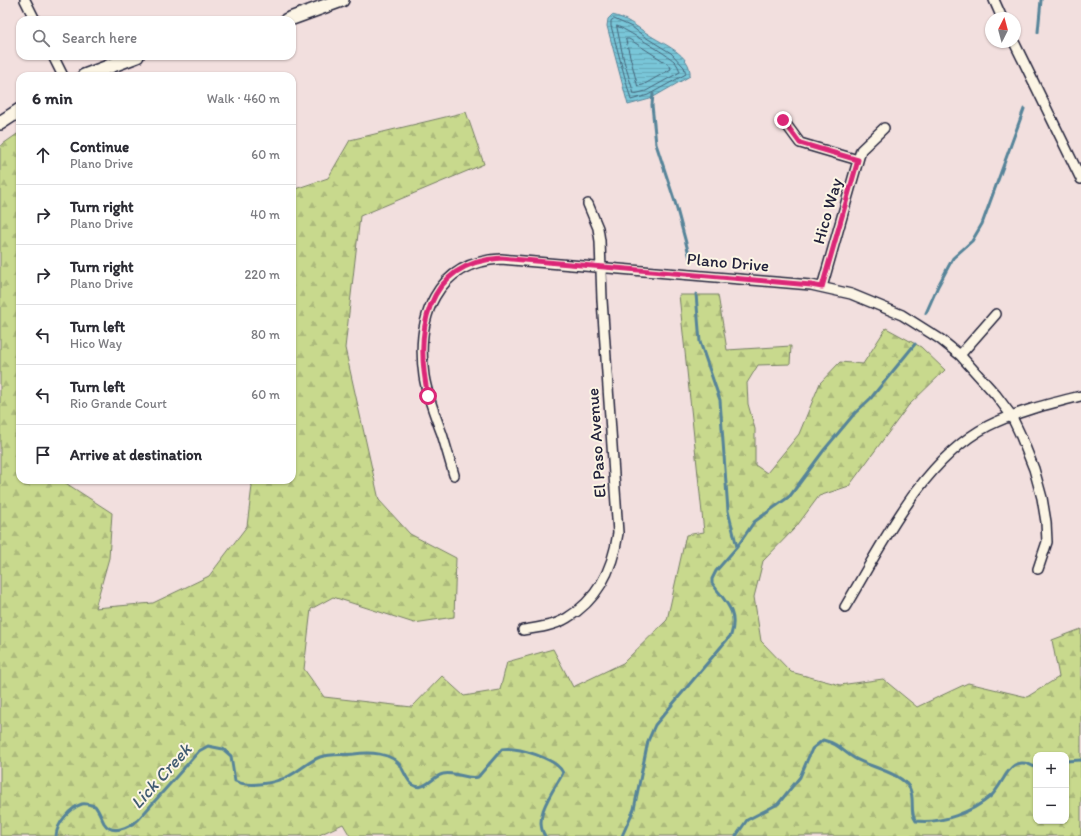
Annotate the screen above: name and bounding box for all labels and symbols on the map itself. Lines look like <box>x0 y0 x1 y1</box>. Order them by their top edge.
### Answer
north arrow <box>985 12 1021 48</box>
route end <box>774 111 792 129</box>
street label: Hico Way <box>808 176 846 246</box>
street label: Plano Drive <box>686 248 770 276</box>
route start <box>419 387 437 405</box>
street label: El Paso Avenue <box>582 387 610 499</box>
water label: Lick Creek <box>126 737 197 813</box>

